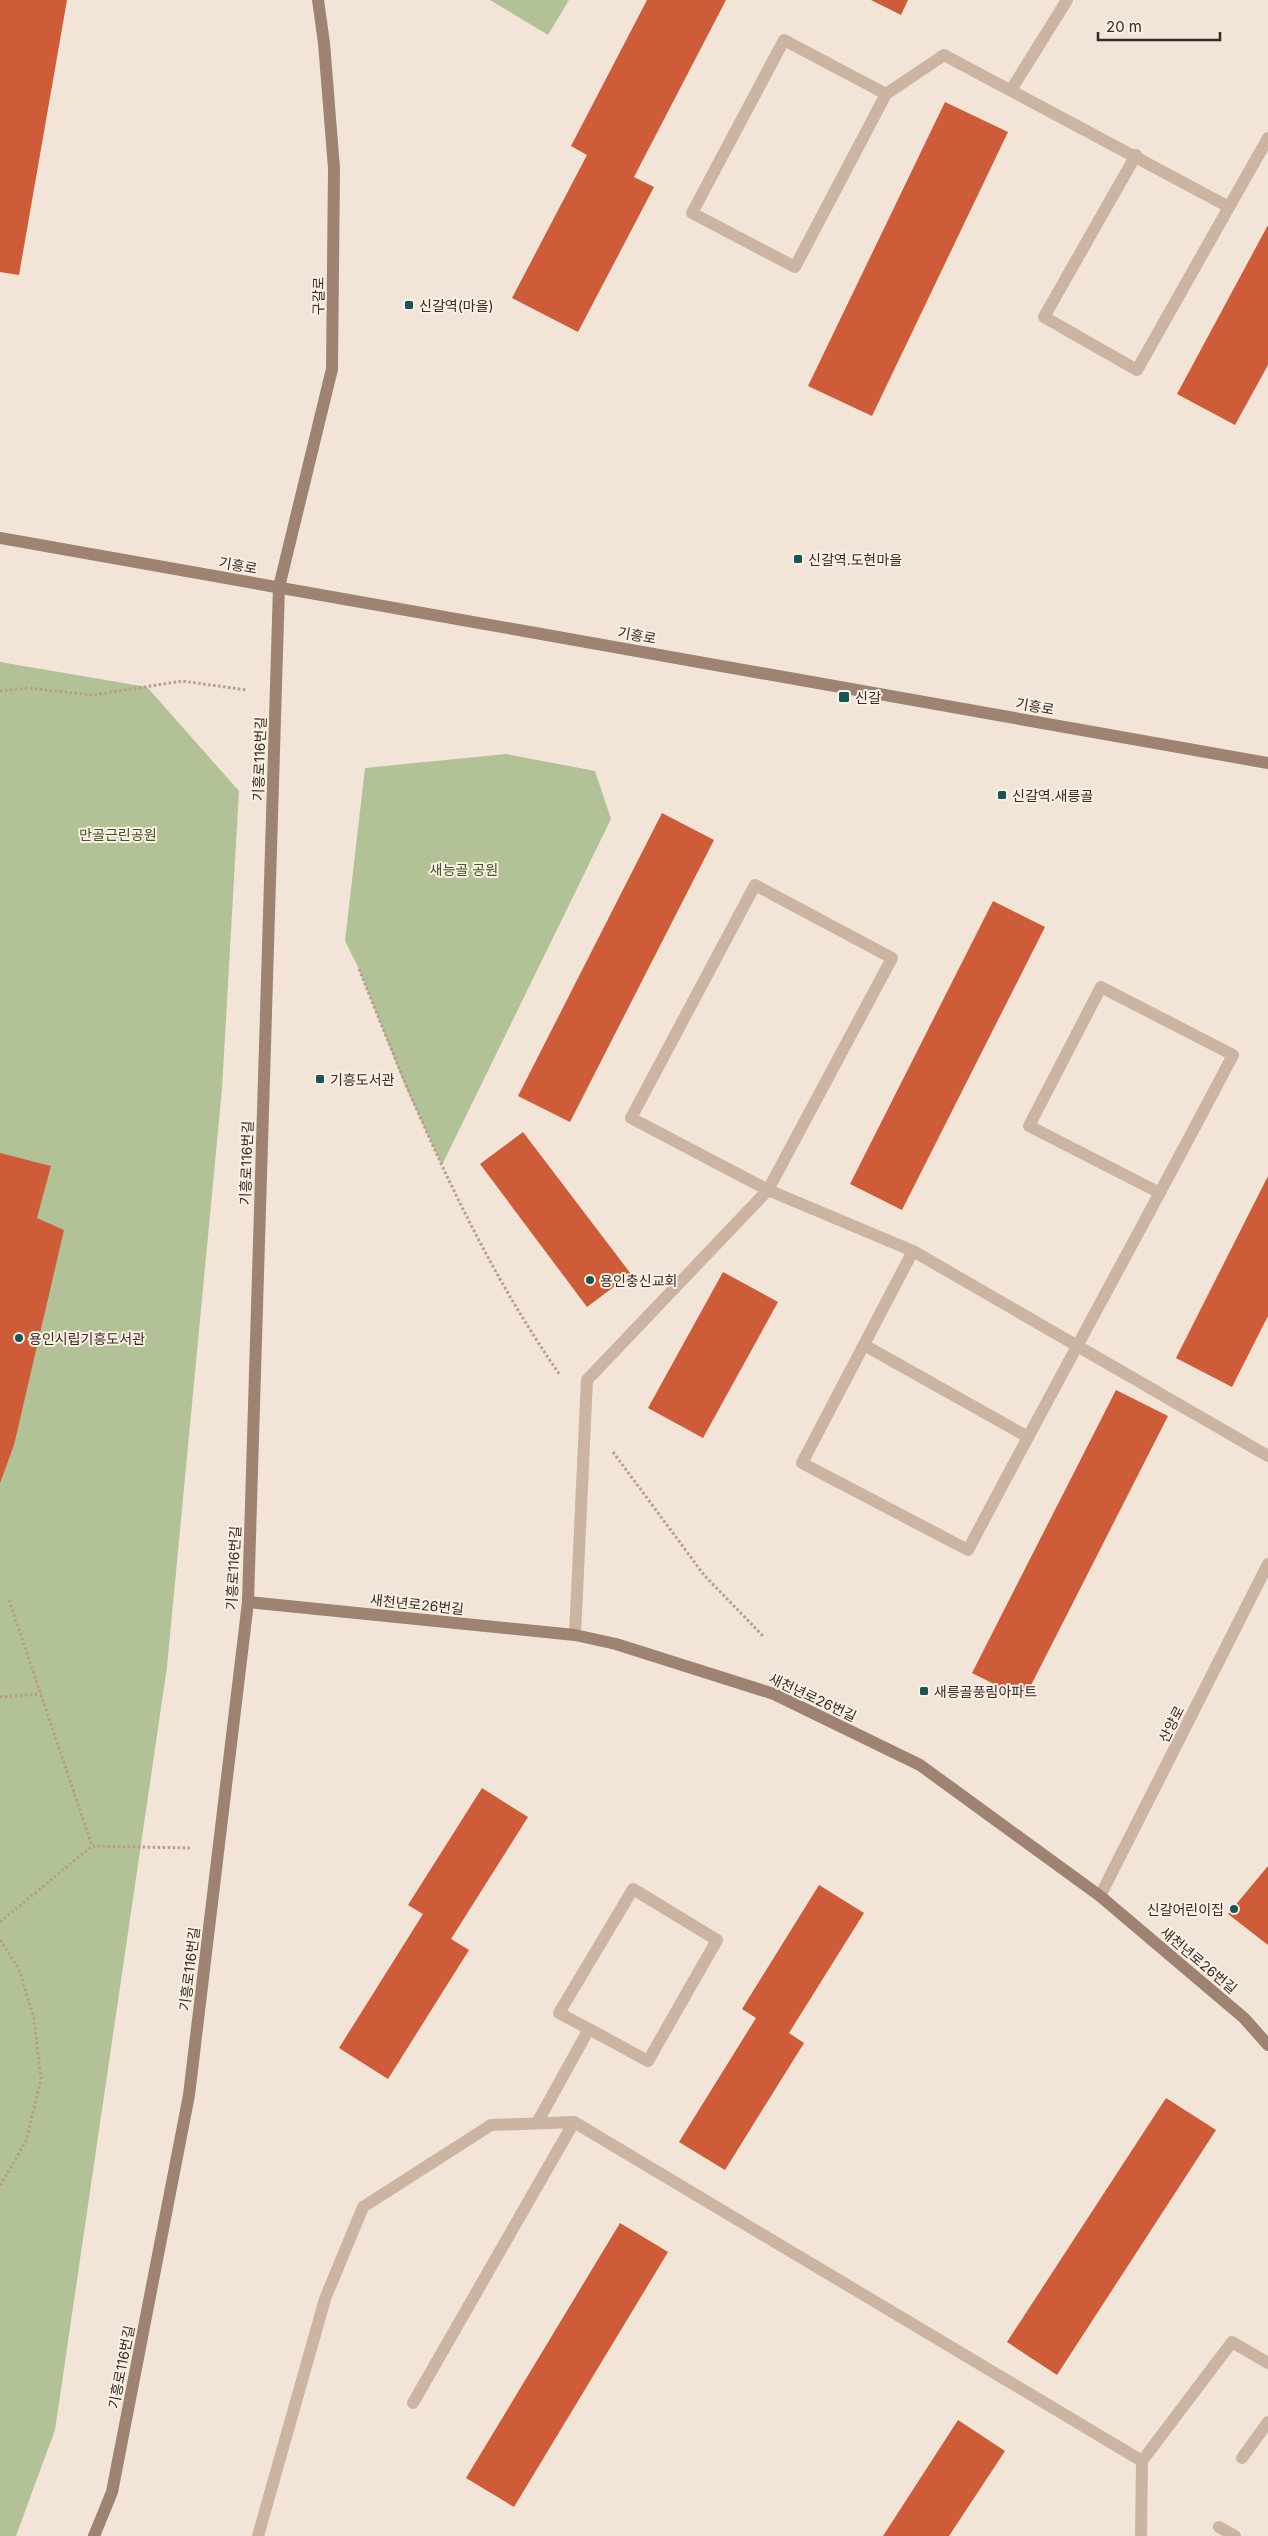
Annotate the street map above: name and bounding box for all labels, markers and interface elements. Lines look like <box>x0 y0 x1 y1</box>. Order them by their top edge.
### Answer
scale bar <box>1098 10 1220 42</box>
text: 20 m <box>1106 17 1142 36</box>
street label: 구갈로 <box>309 276 327 315</box>
place label: 신갈역(마을) <box>419 297 494 314</box>
marker: 신갈역(마을) <box>403 299 415 311</box>
place label: 신갈역.도현마을 <box>808 551 902 568</box>
street label: 기흥로 <box>217 553 259 577</box>
marker: 신갈역.도현마을 <box>792 553 804 565</box>
street label: 기흥로 <box>616 623 658 647</box>
place label: 신갈 <box>855 689 881 706</box>
marker: 신갈 <box>837 690 851 704</box>
street label: 기흥로 <box>1014 694 1056 718</box>
street label: 기흥로116번길 <box>249 716 269 802</box>
place label: 신갈역.새릉골 <box>1012 787 1093 804</box>
marker: 신갈역.새릉골 <box>996 789 1008 801</box>
park label: 만골근린공원 <box>79 826 157 843</box>
park label: 새능골 공원 <box>430 861 498 878</box>
place label: 기흥도서관 <box>330 1071 395 1088</box>
marker: 기흥도서관 <box>314 1073 326 1085</box>
street label: 기흥로116번길 <box>236 1120 256 1206</box>
place label: 용인충신교회 <box>600 1272 677 1289</box>
marker: 용인충신교회 <box>584 1274 596 1286</box>
place label: 용인시립기흥도서관 <box>29 1330 145 1347</box>
marker: 용인시립기흥도서관 <box>13 1332 25 1344</box>
street label: 기흥로116번길 <box>222 1525 244 1611</box>
street label: 새천년로26번길 <box>369 1591 465 1617</box>
street label: 새천년로26번길 <box>767 1669 859 1725</box>
place label: 새릉골풍림아파트 <box>934 1683 1037 1700</box>
marker: 새릉골풍림아파트 <box>918 1685 930 1697</box>
street label: 산양로 <box>1155 1703 1187 1745</box>
place label: 신갈어린이집 <box>1147 1901 1224 1918</box>
marker: 신갈어린이집 <box>1228 1903 1240 1915</box>
street label: 새천년로26번길 <box>1157 1923 1241 1997</box>
street label: 기흥로116번길 <box>175 1926 203 2012</box>
street label: 기흥로116번길 <box>105 2324 137 2410</box>

